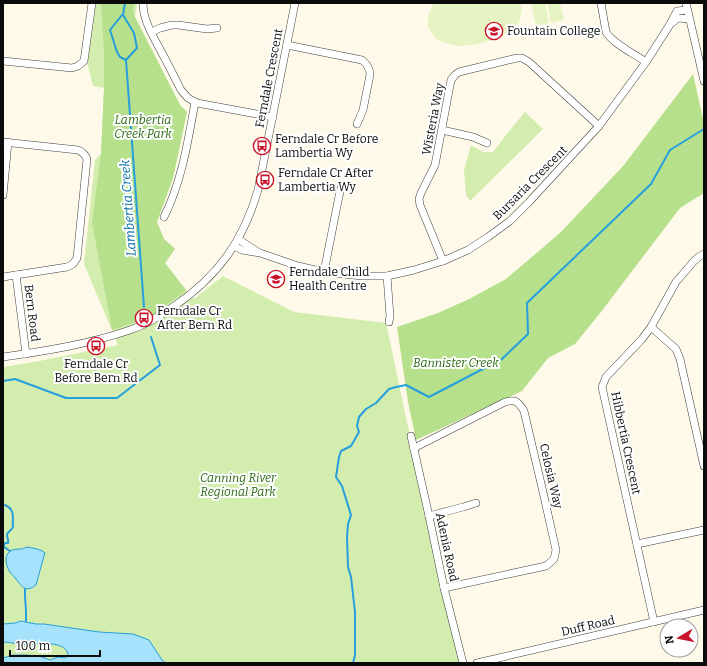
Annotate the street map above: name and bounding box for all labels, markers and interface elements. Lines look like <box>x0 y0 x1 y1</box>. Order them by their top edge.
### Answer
school or university icon: Fountain College <box>484 21 504 41</box>
place label: Fountain College <box>507 24 600 38</box>
street label: Ferndale Crescent <box>253 27 286 129</box>
street label: Wisteria Way <box>419 81 447 156</box>
park label: Lambertia Creek Park <box>114 113 172 141</box>
place label: Ferndale Cr Before Lambertia Wy <box>275 132 378 160</box>
bus stop icon: Ferndale Cr Before Lambertia Wy <box>252 136 272 156</box>
street label: Bursaria Crescent <box>490 143 570 223</box>
water label: Lambertia Creek <box>117 158 139 257</box>
place label: Ferndale Cr After Lambertia Wy <box>278 166 374 194</box>
bus stop icon: Ferndale Cr After Lambertia Wy <box>255 170 275 190</box>
place label: Ferndale Child Health Centre <box>289 265 369 293</box>
school or university icon: Ferndale Child Health Centre <box>266 269 286 289</box>
street label: Bern Road <box>22 284 42 342</box>
place label: Ferndale Cr After Bern Rd <box>157 304 232 332</box>
bus stop icon: Ferndale Cr After Bern Rd <box>134 308 154 328</box>
bus stop icon: Ferndale Cr Before Bern Rd <box>86 336 106 356</box>
park label: Bannister Creek <box>413 356 499 370</box>
place label: Ferndale Cr Before Bern Rd <box>54 357 138 385</box>
street label: Hibbertia Crescent <box>608 390 644 496</box>
street label: Celosia Way <box>537 442 565 510</box>
park label: Canning River Regional Park <box>200 471 277 499</box>
street label: Adenia Road <box>433 511 461 583</box>
street label: Duff Road <box>560 613 616 639</box>
north arrow <box>659 618 699 658</box>
scale bar <box>10 632 100 658</box>
text: N <box>662 634 677 645</box>
text: 100 m <box>16 639 51 653</box>

